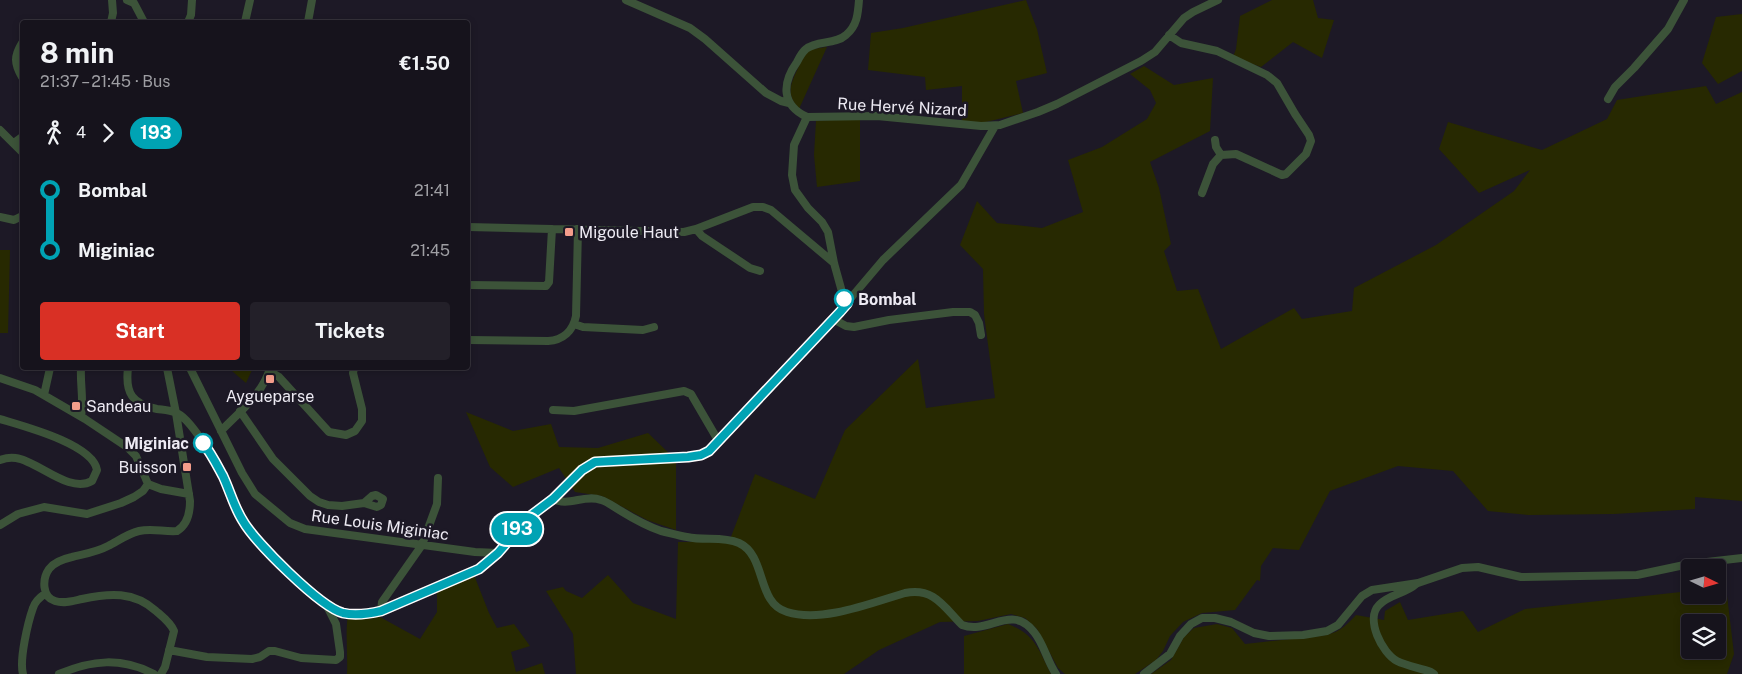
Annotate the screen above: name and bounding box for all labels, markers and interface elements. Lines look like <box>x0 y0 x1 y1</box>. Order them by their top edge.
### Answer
text: 8 min <box>40 36 114 69</box>
text: €1.50 <box>399 52 450 74</box>
text: 21:37 – 21:45 · Bus <box>40 72 170 91</box>
street label: Rue Hervé Nizard <box>837 94 967 120</box>
icon: walk <box>40 119 68 147</box>
icon: forward <box>94 119 122 147</box>
text: 193 <box>140 122 172 143</box>
text: 4 <box>76 123 86 142</box>
text: Bombal <box>78 179 148 201</box>
text: 21:41 <box>414 181 450 200</box>
place label: Migoule Haut <box>579 223 679 242</box>
marker: Migoule Haut <box>563 226 575 238</box>
text: Miginiac <box>78 239 155 261</box>
text: 21:45 <box>410 241 450 260</box>
marker: Bombal <box>834 289 854 309</box>
place label: Bombal <box>858 290 917 309</box>
button: Start <box>40 302 240 360</box>
button: Tickets <box>250 302 450 360</box>
marker: Aygueparse <box>264 373 276 385</box>
place label: Aygueparse <box>226 387 314 406</box>
place label: Sandeau <box>86 397 151 416</box>
marker: Sandeau <box>70 400 82 412</box>
marker: Miginiac <box>193 433 213 453</box>
place label: Miginiac <box>124 434 189 453</box>
place label: Buisson <box>118 458 177 477</box>
marker: Buisson <box>181 461 193 473</box>
street label: Rue Louis Miginiac <box>310 506 450 544</box>
line badge: 193 <box>488 513 546 545</box>
text: 193 <box>501 518 533 539</box>
north arrow <box>1681 559 1726 604</box>
map controls <box>1681 559 1726 659</box>
button: layers <box>1681 614 1726 659</box>

